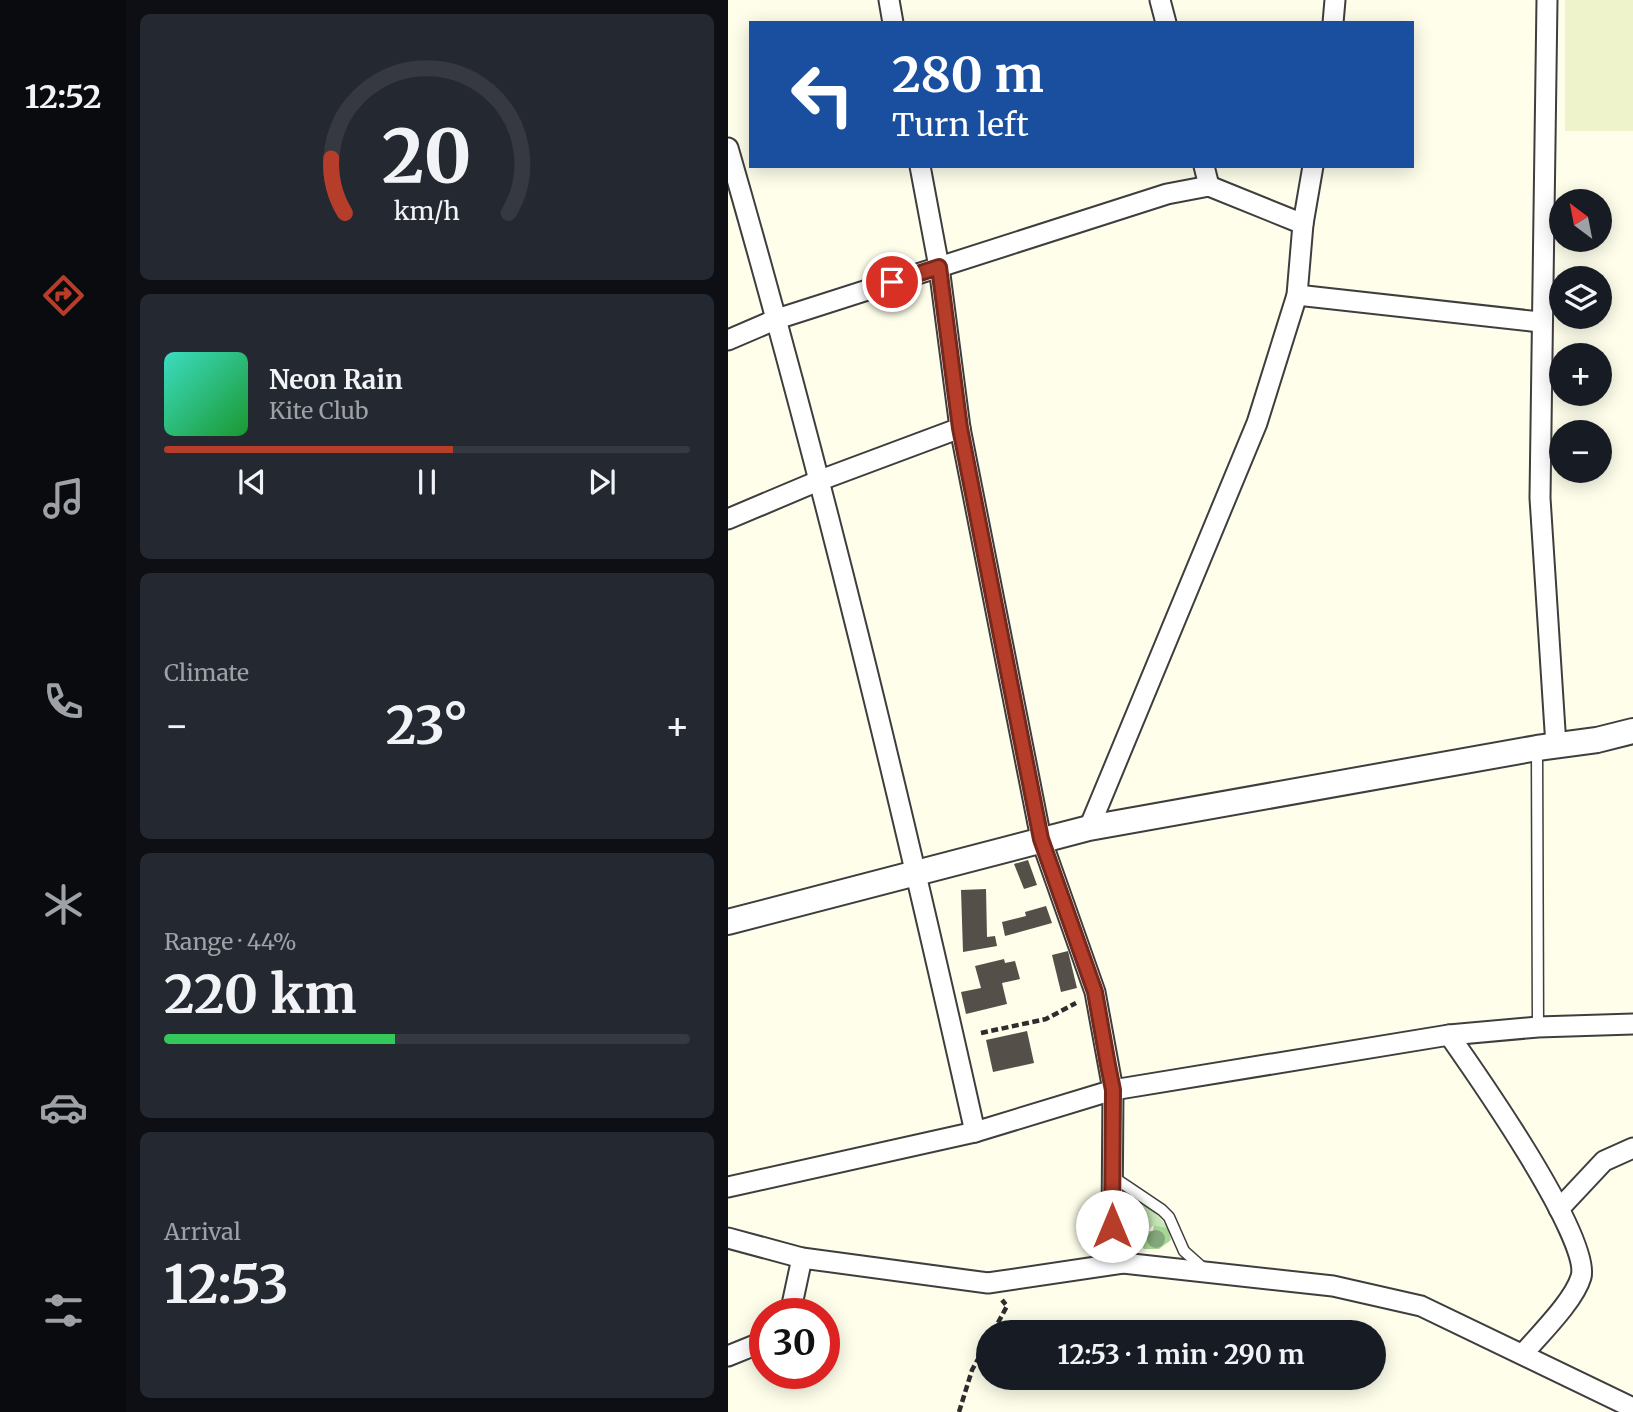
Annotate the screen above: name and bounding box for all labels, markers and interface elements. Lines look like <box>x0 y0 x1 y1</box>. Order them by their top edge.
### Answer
text: 280 m <box>892 44 1044 105</box>
icon: left <box>777 49 868 140</box>
text: 12:52 <box>24 77 102 117</box>
text: Turn left <box>892 105 1029 145</box>
text: 20 <box>382 111 472 203</box>
north arrow <box>1549 189 1612 252</box>
map controls <box>1549 189 1612 483</box>
text: km/h <box>394 195 460 227</box>
pin <box>862 252 922 312</box>
icon: arrive <box>873 263 911 301</box>
button: layers <box>1549 266 1612 329</box>
icon: directions <box>39 271 88 320</box>
button: + <box>1549 343 1612 406</box>
text: Neon Rain <box>269 363 403 396</box>
text: Kite Club <box>269 396 368 425</box>
button: − <box>1549 420 1612 483</box>
icon: previous <box>233 463 271 501</box>
icon: pause <box>408 463 446 501</box>
icon: next <box>583 463 621 501</box>
icon: music <box>39 474 88 523</box>
text: Climate <box>164 658 249 687</box>
icon: phone <box>39 677 88 726</box>
text: 23° <box>386 693 468 758</box>
text: − <box>164 702 189 749</box>
text: + <box>665 702 690 749</box>
icon: climate <box>39 880 88 929</box>
text: Range · 44% <box>164 927 297 956</box>
text: 220 km <box>164 962 357 1027</box>
icon: car <box>39 1083 88 1132</box>
position arrow <box>1075 1189 1149 1263</box>
text: Arrival <box>164 1217 241 1246</box>
text: 12:53 <box>164 1252 289 1317</box>
icon: filters <box>39 1286 88 1335</box>
speed limit sign: 30 <box>749 1298 840 1389</box>
text: 12:53 · 1 min · 290 m <box>1058 1338 1304 1371</box>

